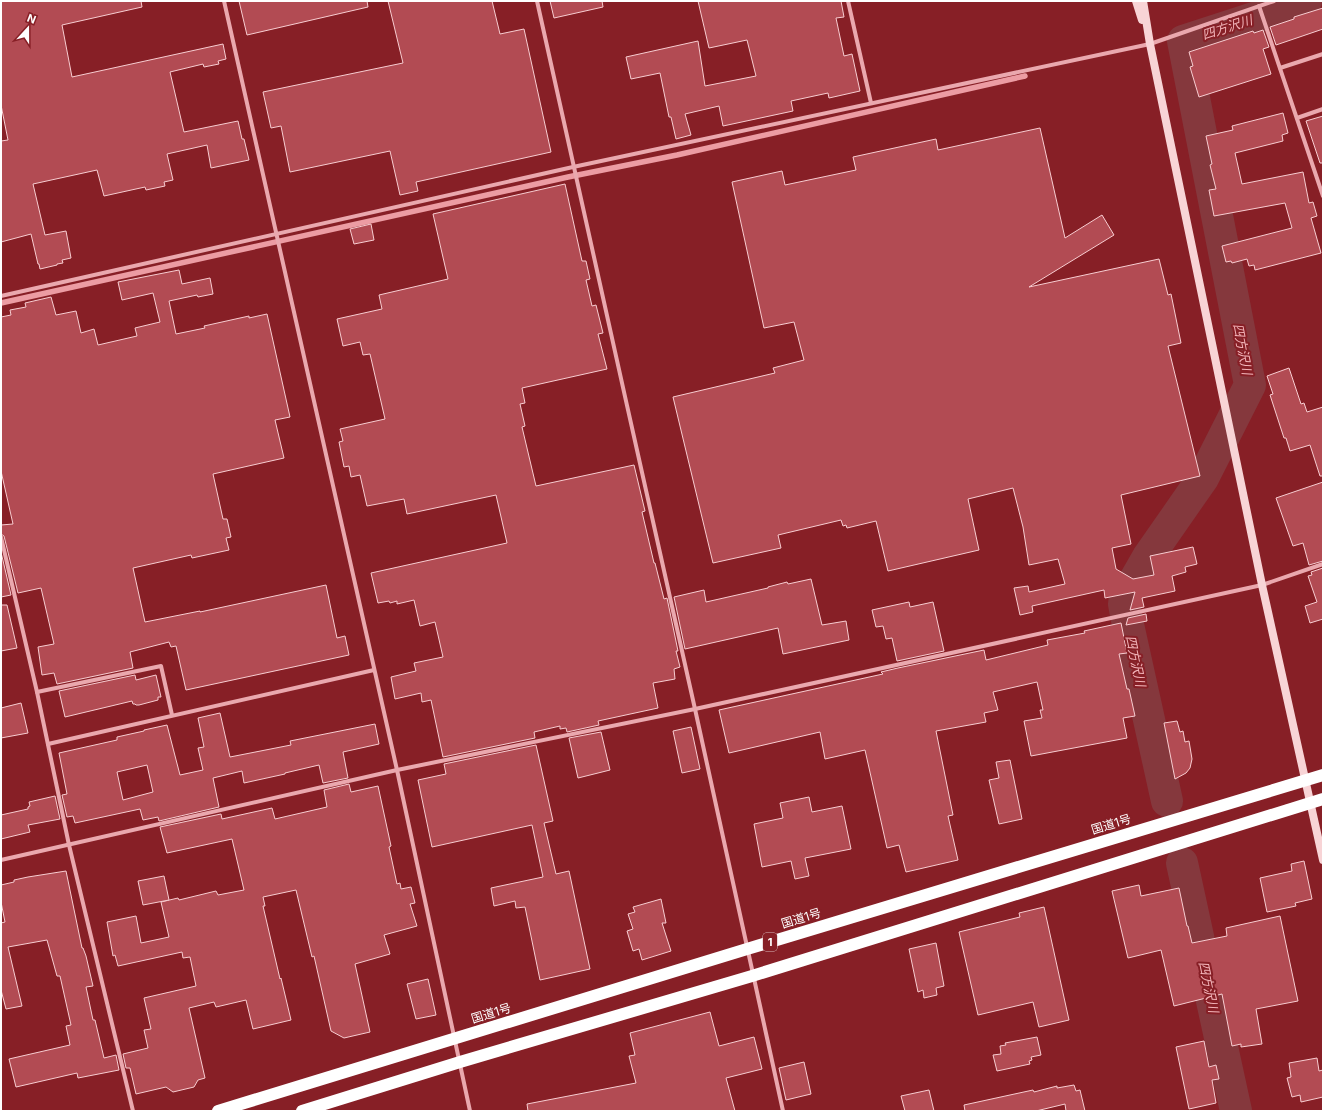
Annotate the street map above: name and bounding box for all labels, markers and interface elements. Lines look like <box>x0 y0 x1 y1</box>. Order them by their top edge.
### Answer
north arrow <box>8 8 48 48</box>
text: N <box>25 11 38 27</box>
water label: 四方沢川 <box>1200 11 1256 43</box>
water label: 四方沢川 <box>1230 322 1256 378</box>
water label: 四方沢川 <box>1123 634 1150 690</box>
street label: 国道1号 <box>1089 811 1133 837</box>
street label: 国道1号 <box>779 905 823 931</box>
road number: 1 <box>763 933 777 951</box>
water label: 四方沢川 <box>1196 960 1223 1016</box>
street label: 国道1号 <box>469 1000 513 1026</box>

